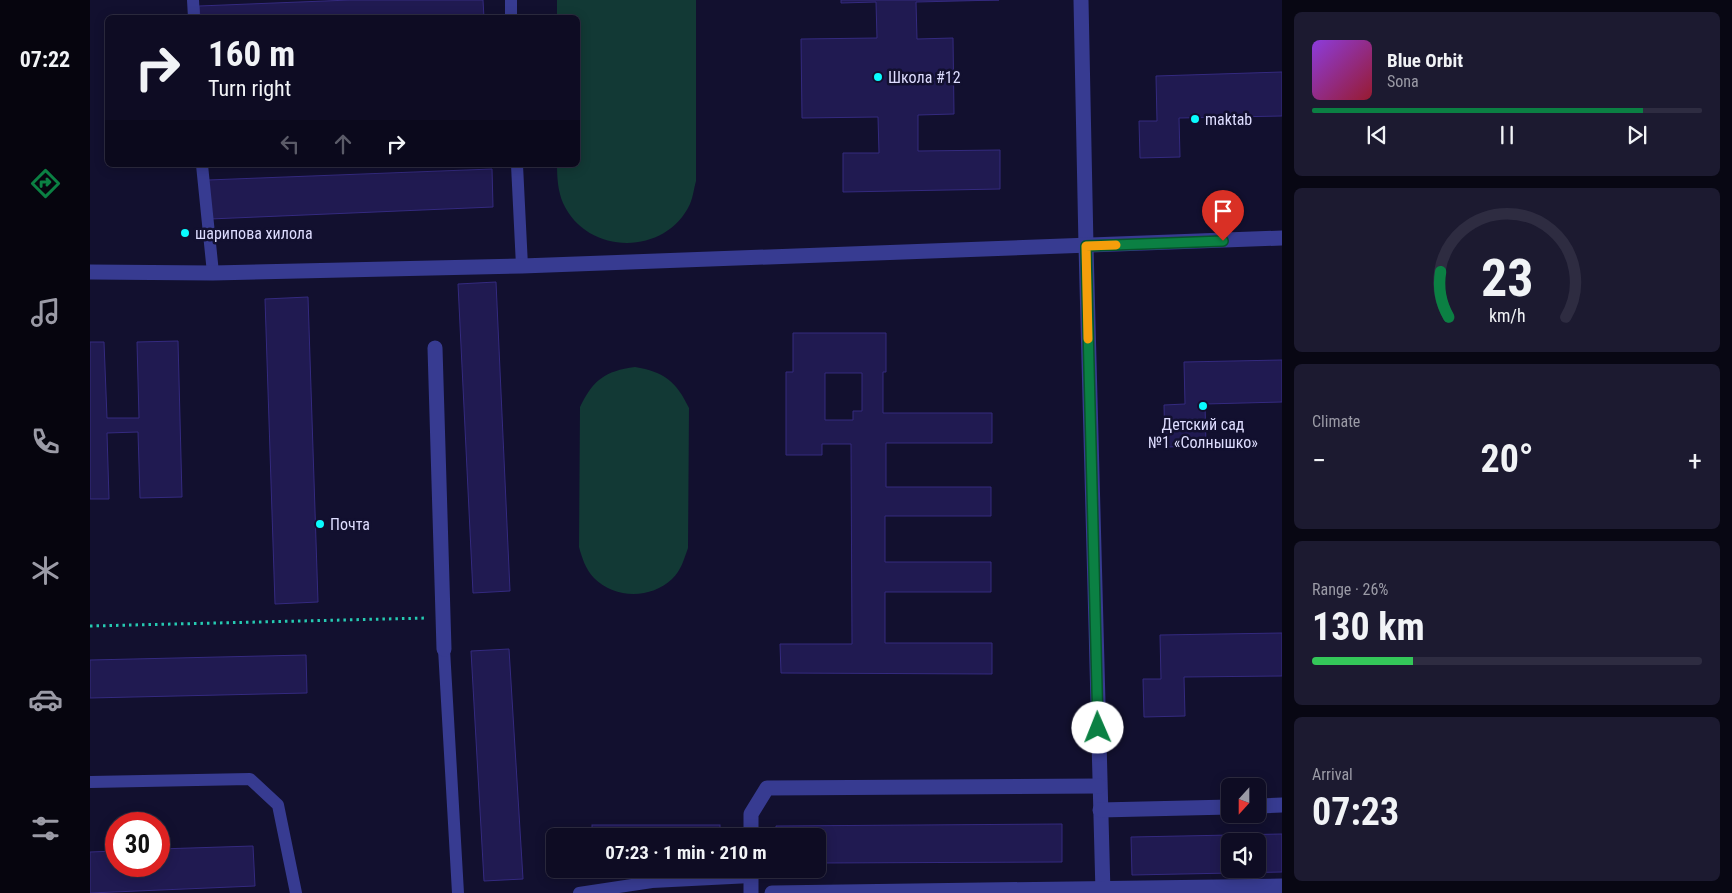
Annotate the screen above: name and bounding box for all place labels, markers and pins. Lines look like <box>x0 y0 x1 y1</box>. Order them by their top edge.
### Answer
place label: Школа #12 <box>888 68 961 87</box>
marker: Школа #12 <box>872 71 884 83</box>
place label: maktab <box>1205 110 1252 129</box>
marker: maktab <box>1189 113 1201 125</box>
pin <box>1202 190 1244 241</box>
place label: шарипова хилола <box>195 224 313 243</box>
marker: шарипова хилола <box>179 227 191 239</box>
marker: Детский сад №1 «Солнышко» <box>1197 400 1209 412</box>
place label: Детский сад №1 «Солнышко» <box>1148 415 1258 452</box>
place label: Почта <box>330 515 370 534</box>
marker: Почта <box>314 518 326 530</box>

